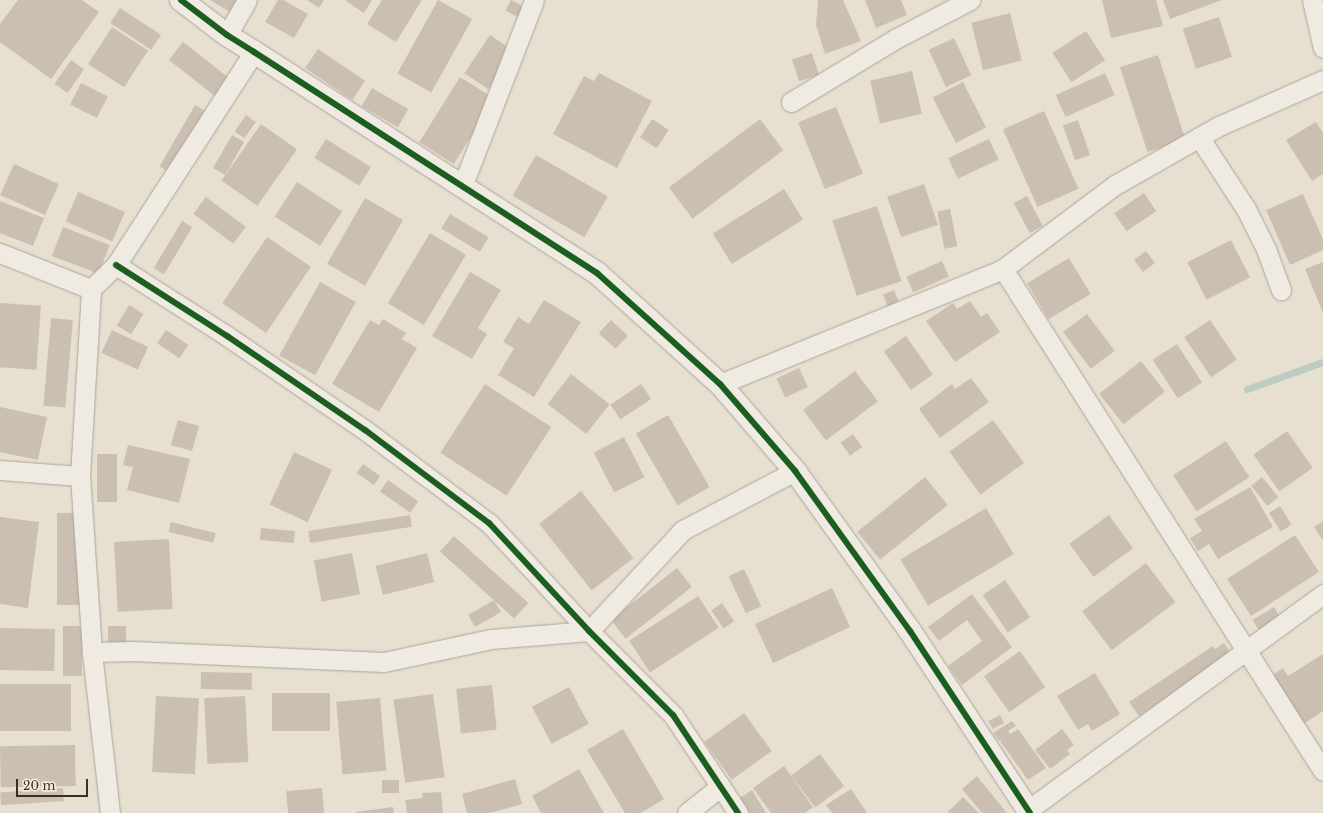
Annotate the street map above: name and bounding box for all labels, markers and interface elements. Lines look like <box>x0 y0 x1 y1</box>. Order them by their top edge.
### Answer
scale bar <box>18 771 90 797</box>
text: 20 m <box>23 778 55 793</box>

